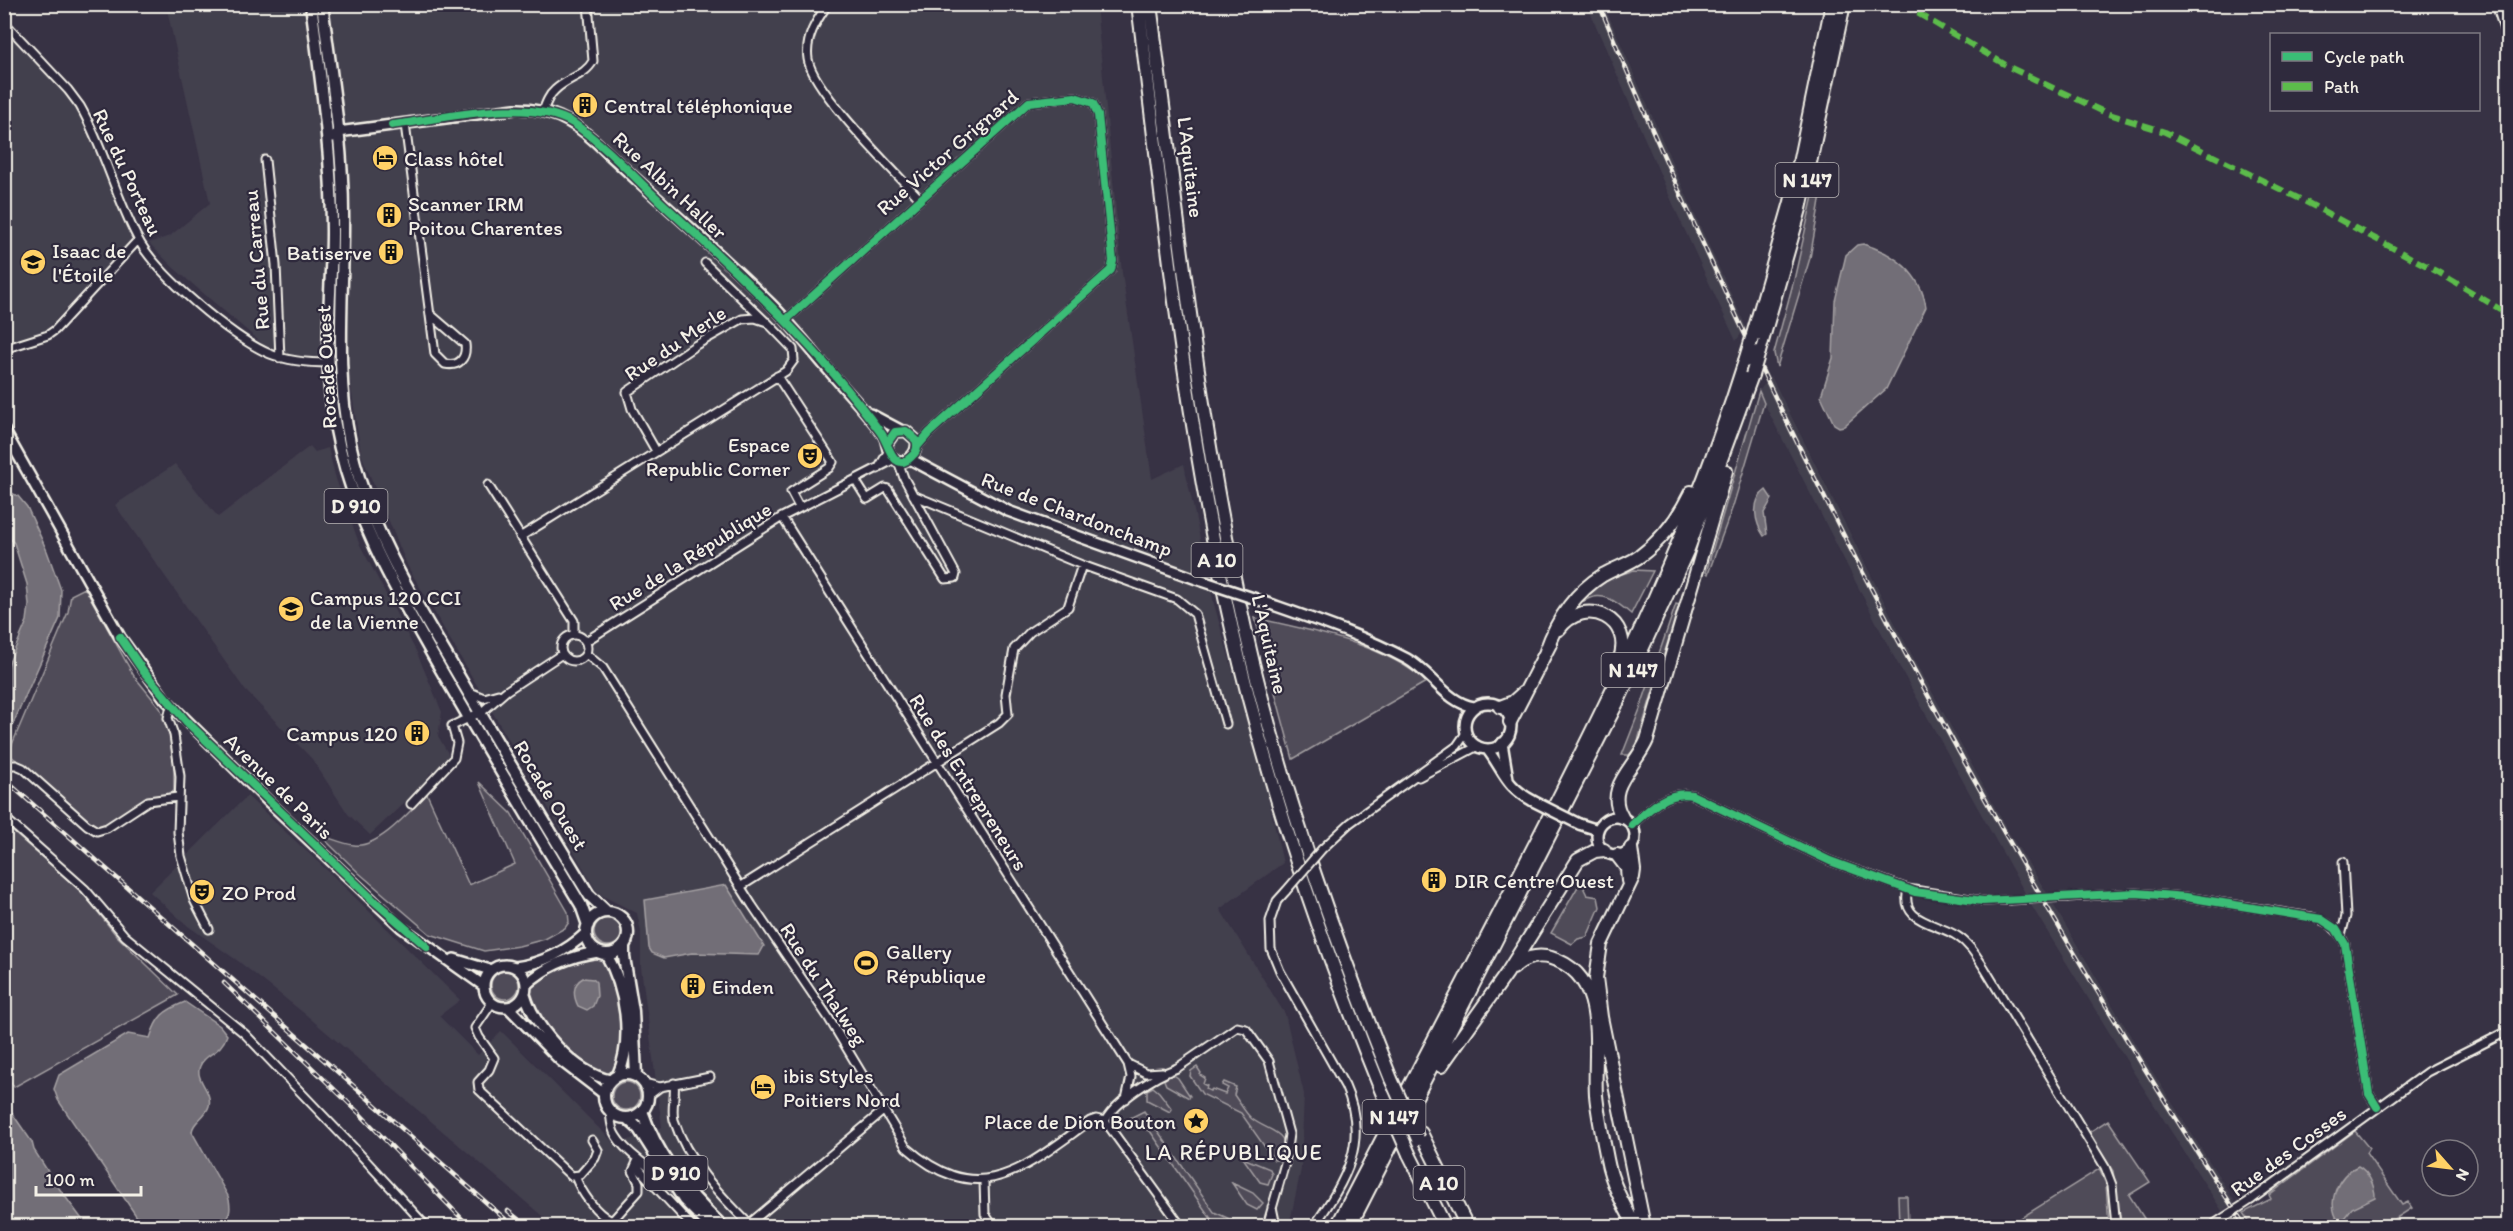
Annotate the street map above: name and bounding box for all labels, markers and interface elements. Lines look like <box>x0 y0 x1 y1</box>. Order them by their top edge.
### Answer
legend <box>2270 33 2480 111</box>
text: Cycle path <box>2324 46 2405 68</box>
text: Path <box>2324 76 2359 98</box>
street label: Rue Victor Grignard <box>871 84 1023 220</box>
building icon: Central téléphonique <box>570 90 600 120</box>
place label: Central téléphonique <box>604 93 793 118</box>
street label: Rue du Porteau <box>88 104 169 240</box>
street label: L'Aquitaine <box>1172 115 1210 219</box>
street label: Rue Albin Haller <box>608 126 733 245</box>
hotel icon: Class hôtel <box>370 143 400 173</box>
place label: Class hôtel <box>404 146 504 171</box>
road number: N 147 <box>1776 163 1838 197</box>
street label: Rue du Carreau <box>237 189 275 331</box>
place label: Scanner IRM Poitou Charentes <box>408 191 563 240</box>
building icon: Scanner IRM Poitou Charentes <box>374 200 404 230</box>
building icon: Batiserve <box>376 237 406 267</box>
place label: Isaac de l'Étoile <box>52 238 126 287</box>
place label: Batiserve <box>287 240 372 265</box>
school or university icon: Isaac de l'Étoile <box>18 247 48 277</box>
street label: Rue du Merle <box>619 300 731 386</box>
street label: Rocade Ouest <box>310 304 342 429</box>
place label: Espace Republic Corner <box>646 432 791 481</box>
theatre icon: Espace Republic Corner <box>795 441 825 471</box>
street label: Rue de Chardonchamp <box>978 466 1176 562</box>
road number: D 910 <box>324 489 388 523</box>
street label: Rue de la République <box>604 496 776 616</box>
road number: A 10 <box>1192 543 1242 577</box>
place label: Campus 120 CCI de la Vienne <box>310 585 461 634</box>
street label: L'Aquitaine <box>1246 592 1294 696</box>
school or university icon: Campus 120 CCI de la Vienne <box>276 594 306 624</box>
road number: N 147 <box>1602 653 1664 687</box>
street label: Rue des Entrepreneurs <box>904 689 1034 875</box>
building icon: Campus 120 <box>402 718 432 748</box>
place label: Campus 120 <box>286 721 398 746</box>
street label: Avenue de Paris <box>219 728 339 844</box>
street label: Rocade Ouest <box>508 736 594 855</box>
building icon: DIR Centre Ouest <box>1419 865 1449 895</box>
place label: DIR Centre Ouest <box>1454 868 1614 893</box>
theatre icon: ZO Prod <box>187 877 217 907</box>
place label: ZO Prod <box>222 880 296 905</box>
street label: Rue du Thalweg <box>775 918 873 1050</box>
place label: Gallery République <box>886 939 986 988</box>
sports icon: Gallery République <box>851 948 881 978</box>
building icon: Einden <box>678 971 708 1001</box>
place label: Einden <box>712 974 774 999</box>
place label: ibis Styles Poitiers Nord <box>783 1063 900 1112</box>
hotel icon: ibis Styles Poitiers Nord <box>748 1072 778 1102</box>
road number: N 147 <box>1362 1100 1426 1134</box>
street label: Rue des Cosses <box>2225 1101 2351 1201</box>
place icon: Place de Dion Bouton <box>1181 1106 1211 1136</box>
place label: Place de Dion Bouton <box>984 1109 1176 1134</box>
north arrow <box>2420 1138 2480 1198</box>
district label: LA RÉPUBLIQUE <box>1145 1139 1323 1166</box>
road number: D 910 <box>644 1156 708 1190</box>
scale bar <box>36 1159 141 1197</box>
road number: A 10 <box>1414 1166 1464 1200</box>
text: N <box>2452 1166 2474 1184</box>
text: 100 m <box>45 1169 95 1191</box>

